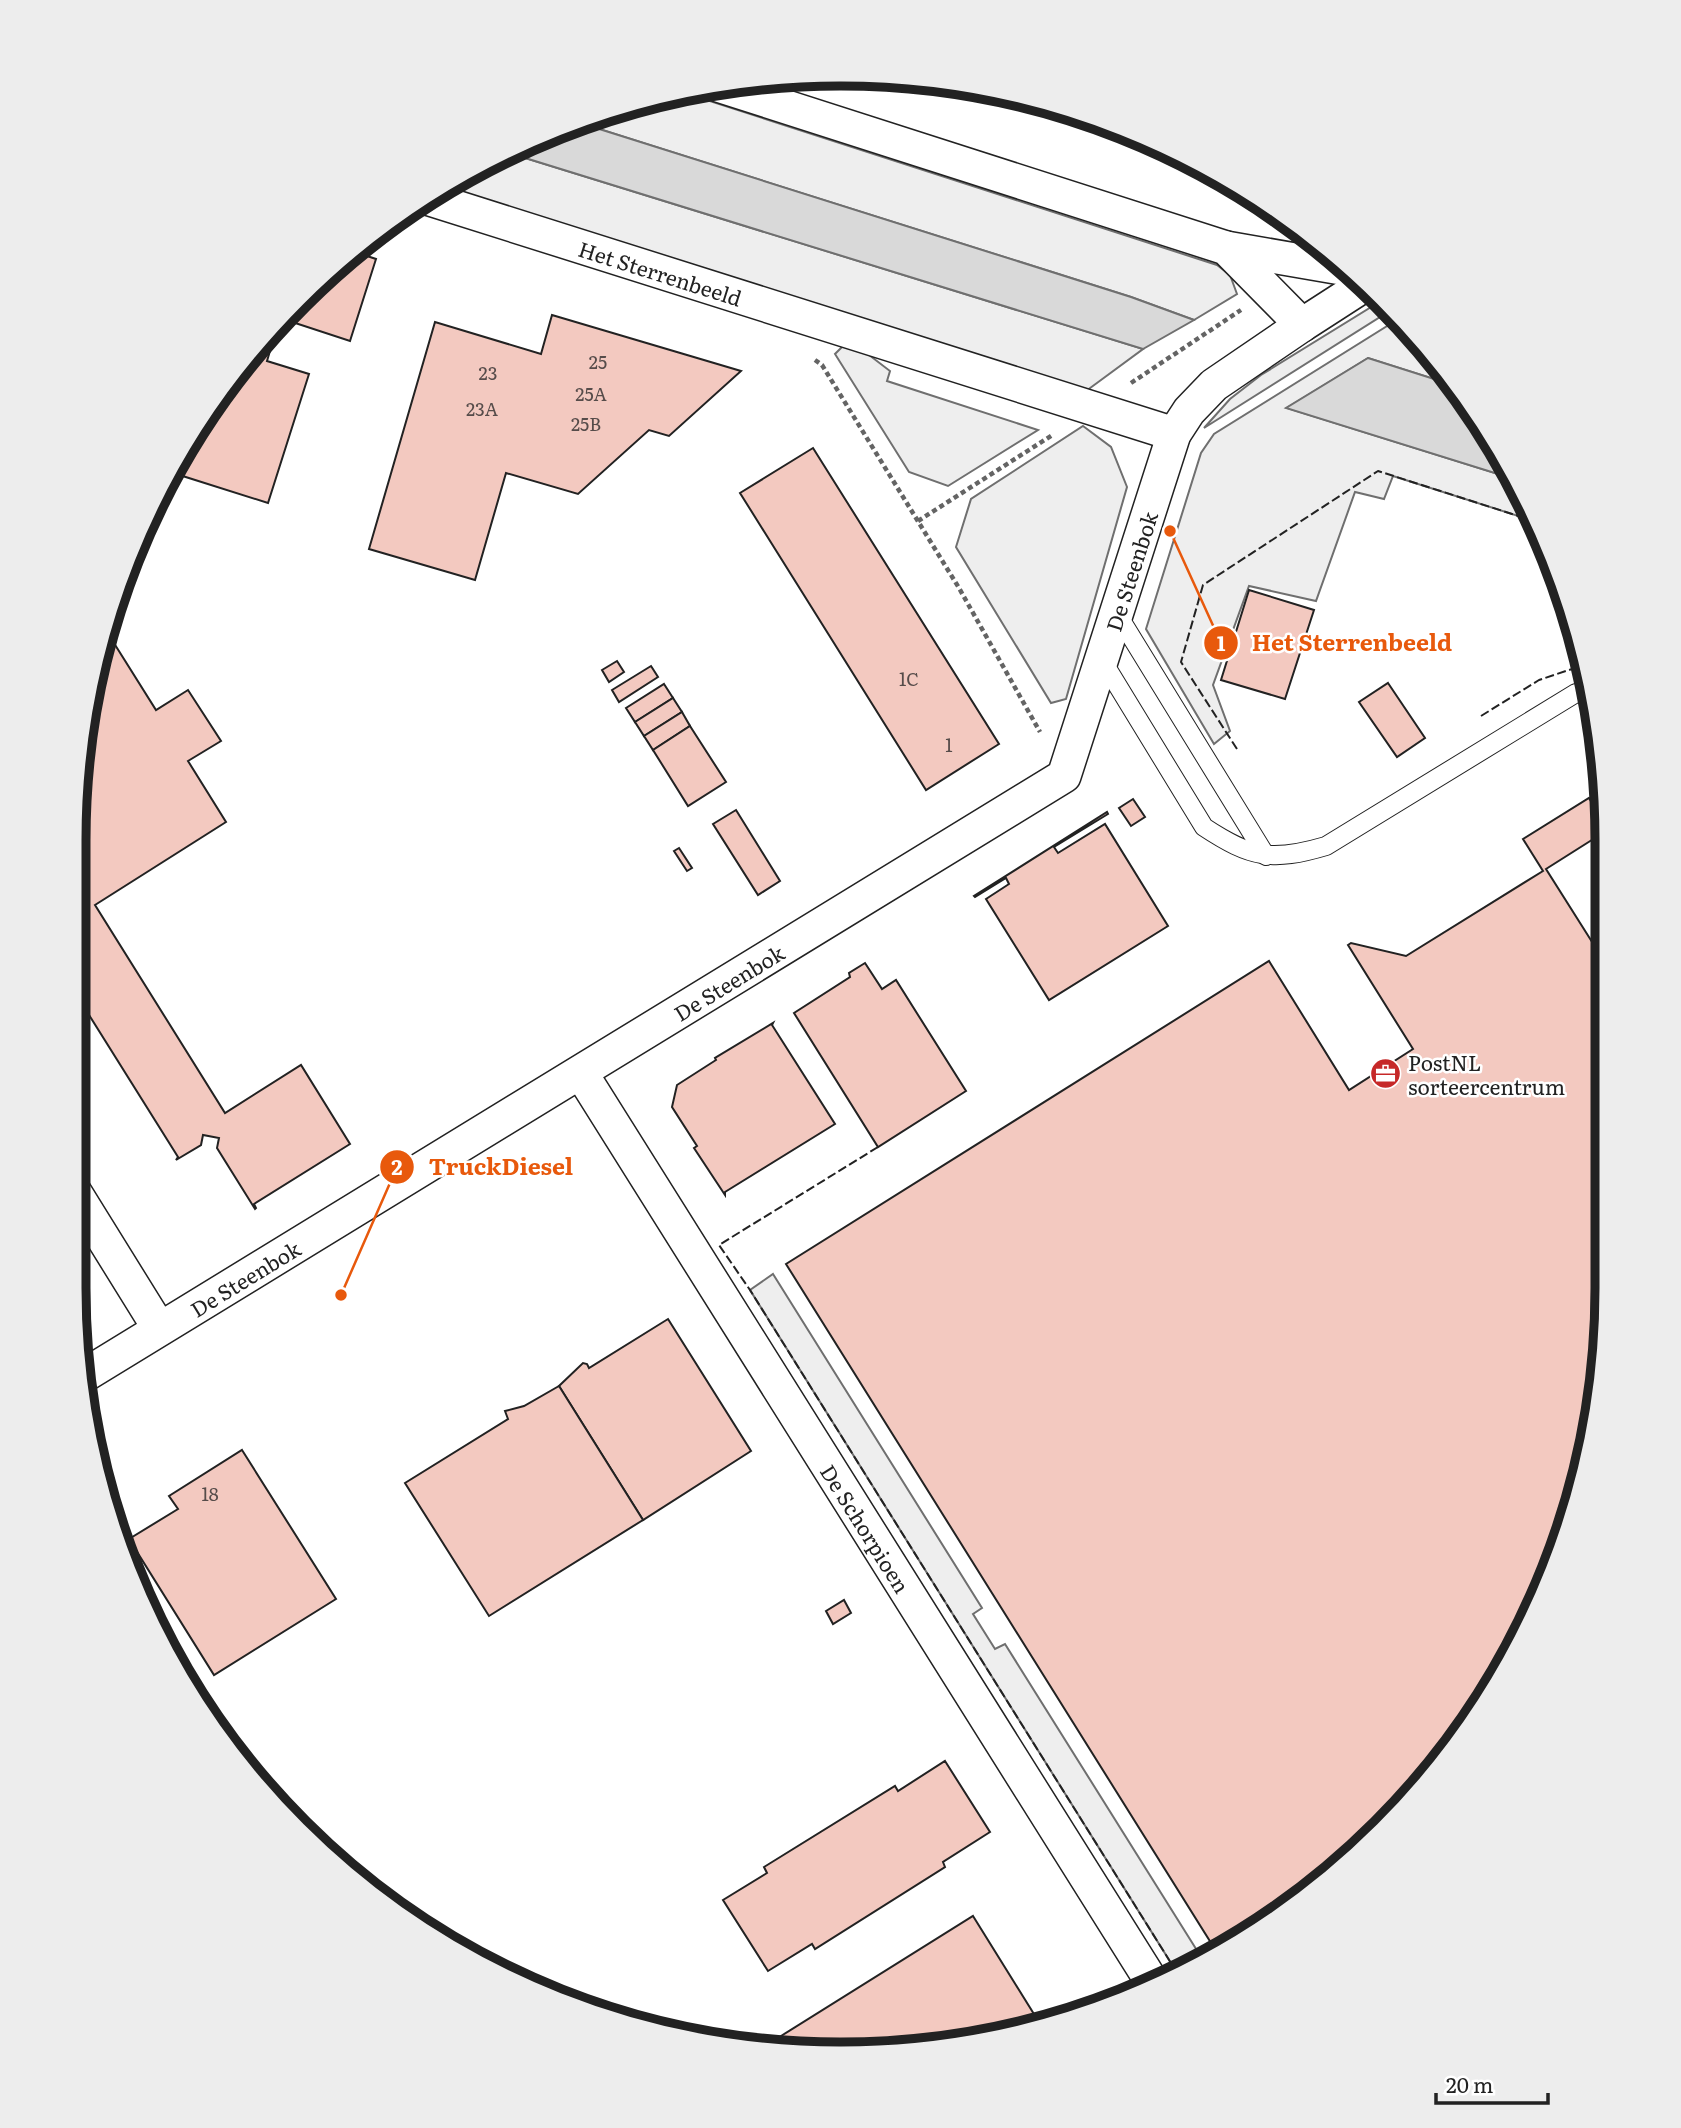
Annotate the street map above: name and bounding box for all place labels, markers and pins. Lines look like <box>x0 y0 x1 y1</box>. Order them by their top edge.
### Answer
callout: Het Sterrenbeeld <box>1203 621 1466 665</box>
place label: PostNL sorteercentrum <box>1408 1046 1565 1101</box>
office icon: PostNL sorteercentrum <box>1368 1056 1402 1090</box>
callout: TruckDiesel <box>380 1145 587 1189</box>

